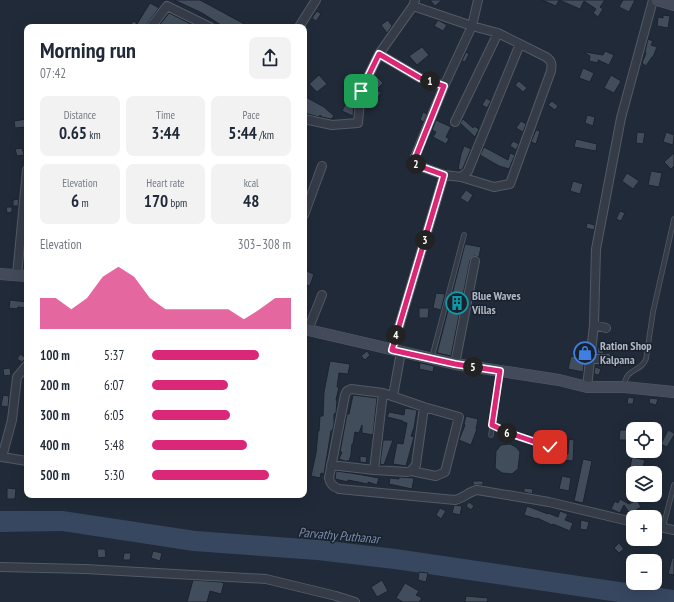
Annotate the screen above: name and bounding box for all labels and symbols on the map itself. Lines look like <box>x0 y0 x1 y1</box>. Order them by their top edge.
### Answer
pin: 1 <box>420 71 440 91</box>
pin <box>344 74 378 108</box>
pin: 2 <box>406 154 426 174</box>
pin: 3 <box>415 230 435 250</box>
place label: Blue Waves Villas <box>471 288 521 317</box>
building icon: Blue Waves Villas <box>444 290 470 316</box>
pin: 4 <box>386 325 406 345</box>
place label: Ration Shop Kalpana <box>600 338 652 367</box>
shop icon: Ration Shop Kalpana <box>572 340 598 366</box>
pin: 5 <box>463 357 483 377</box>
pin: 6 <box>497 423 517 443</box>
pin <box>533 430 567 464</box>
water label: Parvathy Puthanar <box>298 523 383 548</box>

